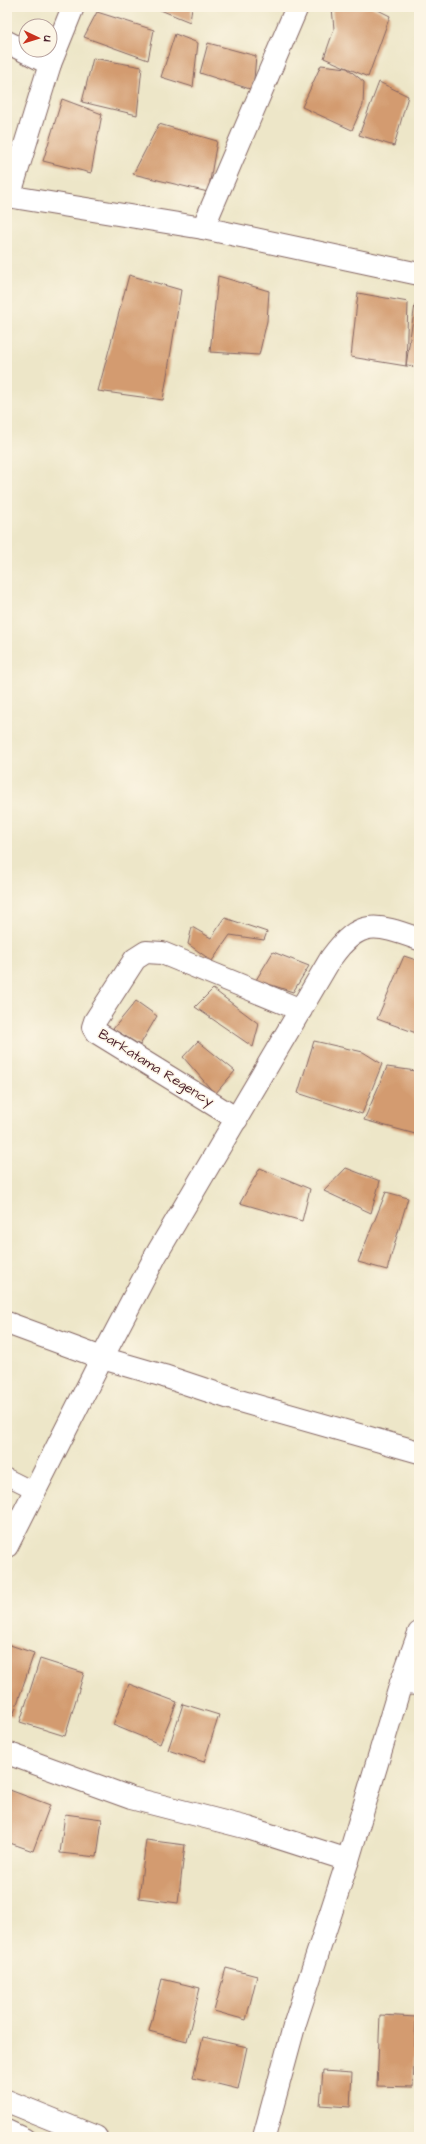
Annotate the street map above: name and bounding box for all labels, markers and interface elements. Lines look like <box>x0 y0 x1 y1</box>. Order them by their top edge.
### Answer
north arrow <box>18 18 58 58</box>
text: U <box>40 34 55 42</box>
street label: Barkatama Regency <box>94 1024 218 1112</box>

